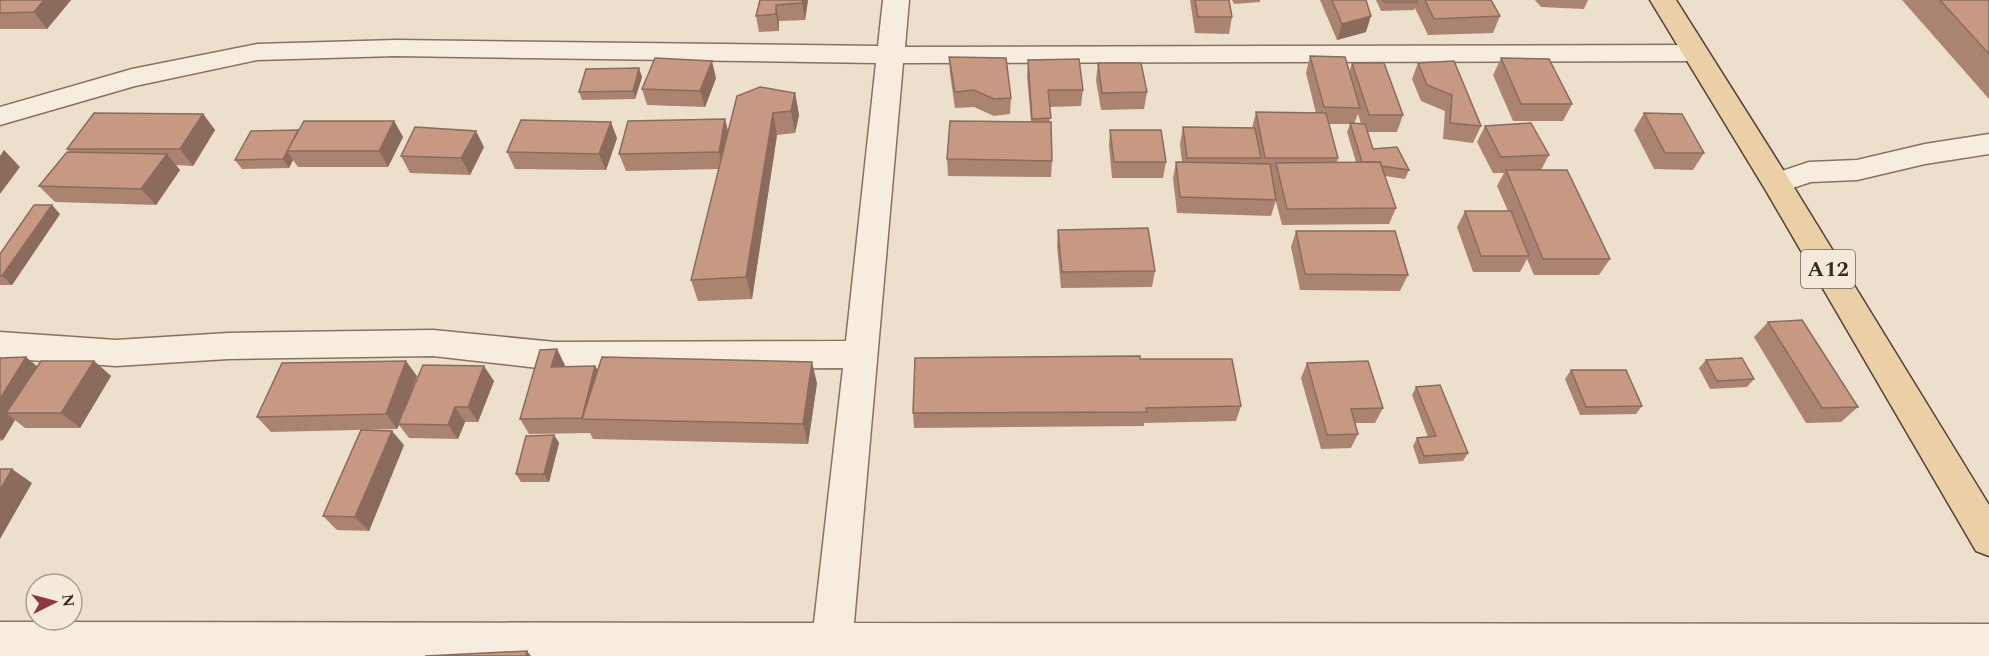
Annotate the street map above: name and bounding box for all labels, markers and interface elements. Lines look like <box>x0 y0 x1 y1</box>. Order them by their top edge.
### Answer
road number: A12 <box>1801 250 1855 288</box>
north arrow <box>24 572 84 632</box>
text: N <box>55 593 81 608</box>

